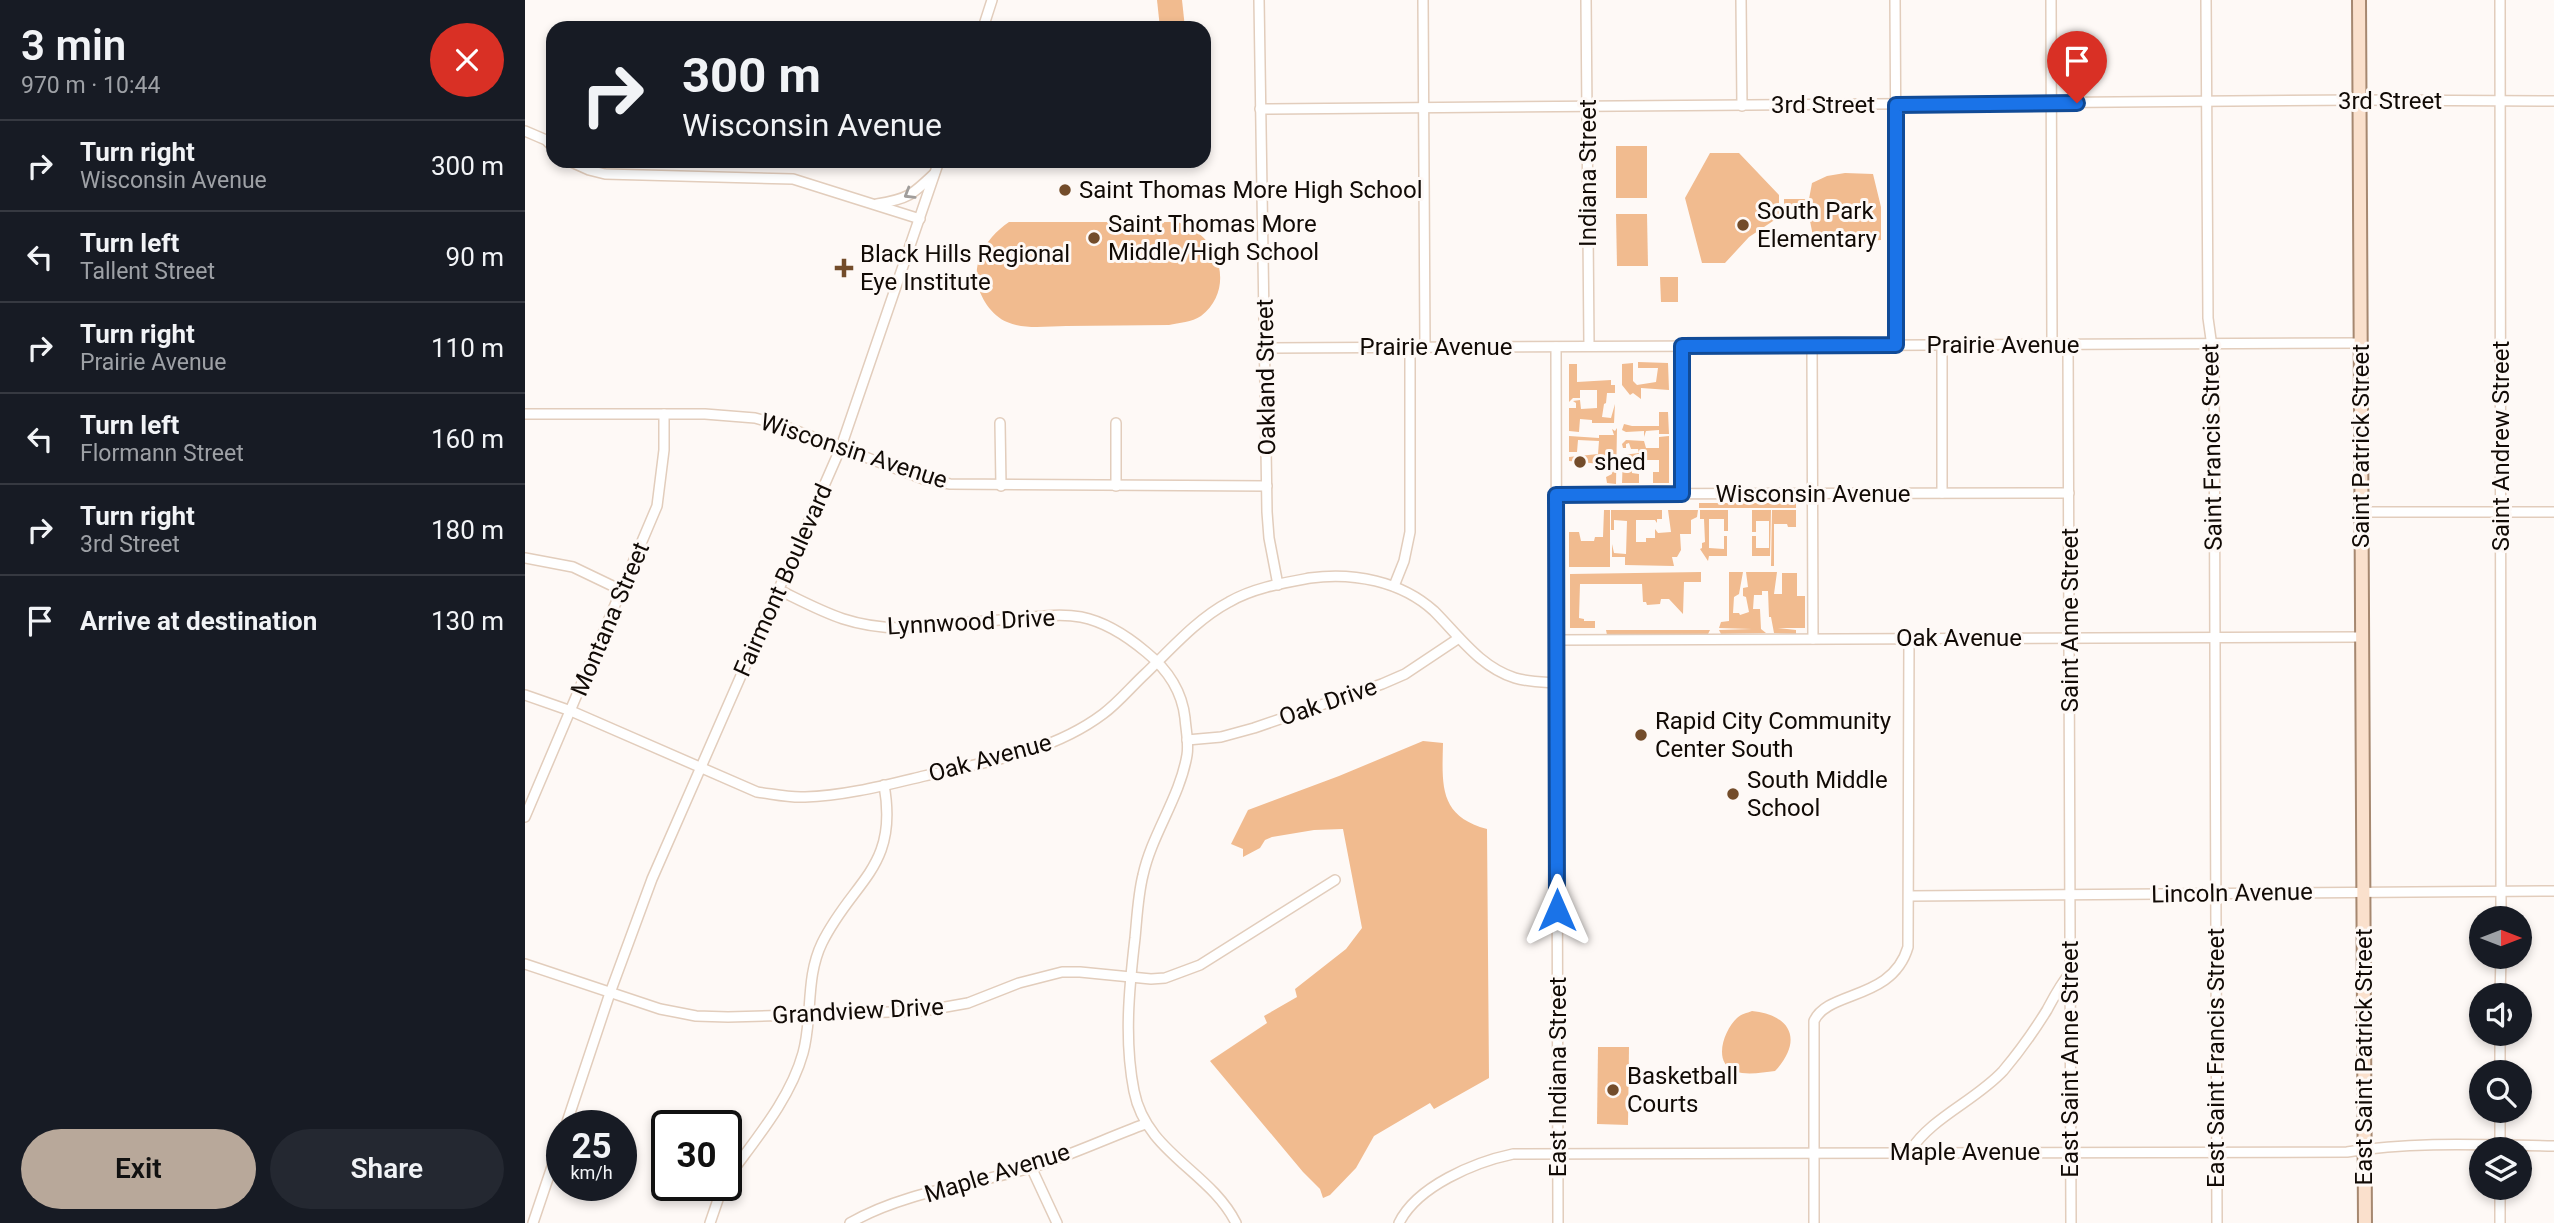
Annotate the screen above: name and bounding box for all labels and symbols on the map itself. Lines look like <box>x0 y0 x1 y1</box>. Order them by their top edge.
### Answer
pin <box>2047 31 2107 103</box>
street label: 3rd Street <box>2338 87 2442 115</box>
street label: 3rd Street <box>1771 91 1875 119</box>
street label: Indiana Street <box>1574 99 1602 247</box>
place label: Saint Thomas More High School <box>1079 176 1422 204</box>
marker: Saint Thomas More High School <box>1057 182 1073 198</box>
one-way arrow <box>903 186 916 199</box>
place label: South Park Elementary <box>1757 197 1877 253</box>
place label: Saint Thomas More Middle/High School <box>1108 210 1319 266</box>
marker: South Park Elementary <box>1735 217 1751 233</box>
marker: Saint Thomas More Middle/High School <box>1086 230 1102 246</box>
place label: Black Hills Regional Eye Institute <box>860 240 1070 296</box>
marker: Black Hills Regional Eye Institute <box>834 258 854 278</box>
street label: Oakland Street <box>1251 298 1281 456</box>
street label: Prairie Avenue <box>1927 331 2079 359</box>
street label: Prairie Avenue <box>1360 333 1512 361</box>
street label: Saint Andrew Street <box>2487 341 2515 551</box>
street label: Saint Francis Street <box>2196 343 2228 551</box>
street label: Saint Patrick Street <box>2347 344 2375 548</box>
street label: Wisconsin Avenue <box>757 408 951 494</box>
place label: shed <box>1594 448 1646 476</box>
marker: shed <box>1572 454 1588 470</box>
street label: Fairmont Boulevard <box>728 479 838 681</box>
street label: Wisconsin Avenue <box>1716 480 1910 508</box>
street label: Saint Anne Street <box>2056 528 2084 712</box>
street label: Montana Street <box>565 538 655 700</box>
street label: Lynnwood Drive <box>886 604 1056 640</box>
street label: Oak Avenue <box>1896 624 2022 652</box>
street label: Oak Drive <box>1275 672 1381 732</box>
place label: Rapid City Community Center South <box>1655 707 1892 763</box>
marker: Rapid City Community Center South <box>1633 727 1649 743</box>
street label: Oak Avenue <box>925 728 1055 788</box>
place label: South Middle School <box>1747 766 1888 822</box>
marker: South Middle School <box>1725 786 1741 802</box>
position arrow <box>1520 873 1594 947</box>
street label: Lincoln Avenue <box>2151 878 2313 908</box>
north arrow <box>2469 906 2532 970</box>
street label: East Saint Francis Street <box>2202 928 2230 1188</box>
street label: East Saint Patrick Street <box>2350 928 2378 1185</box>
street label: East Saint Anne Street <box>2056 940 2084 1178</box>
street label: East Indiana Street <box>1544 977 1572 1177</box>
street label: Grandview Drive <box>771 993 945 1029</box>
place label: Basketball Courts <box>1627 1062 1738 1118</box>
marker: Basketball Courts <box>1605 1082 1621 1098</box>
speed limit sign: 30 <box>651 1110 742 1201</box>
street label: Maple Avenue <box>921 1138 1073 1208</box>
street label: Maple Avenue <box>1890 1138 2040 1166</box>

